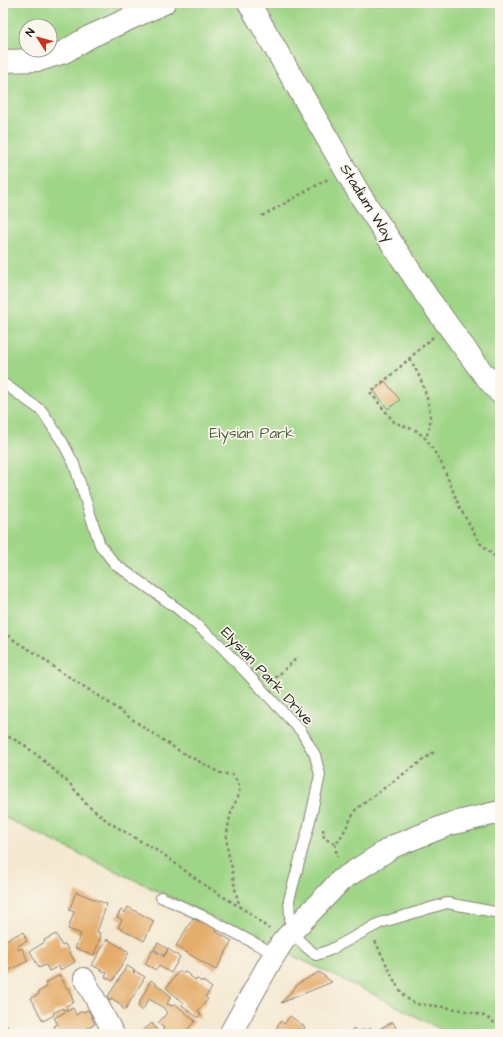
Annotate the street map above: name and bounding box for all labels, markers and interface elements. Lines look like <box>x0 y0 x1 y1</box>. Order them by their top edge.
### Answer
north arrow <box>18 18 58 58</box>
text: N <box>22 25 38 40</box>
street label: Stadium Way <box>334 160 399 247</box>
park label: Elysian Park <box>209 423 295 445</box>
street label: Elysian Park Drive <box>215 622 318 730</box>

